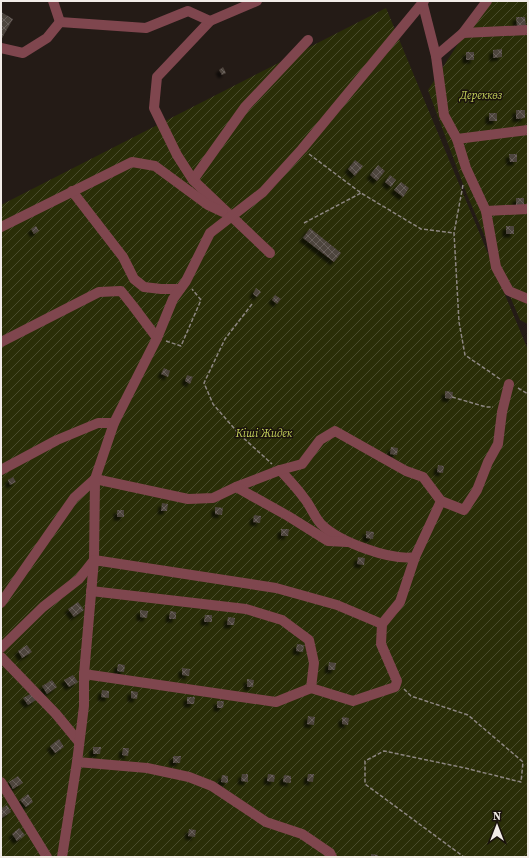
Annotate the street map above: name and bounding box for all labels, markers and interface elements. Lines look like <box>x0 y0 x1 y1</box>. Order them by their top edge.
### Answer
park label: Дереккөз <box>459 88 503 103</box>
park label: Кіші Жидек <box>235 426 293 441</box>
north arrow <box>477 806 517 846</box>
text: N <box>493 809 501 824</box>

